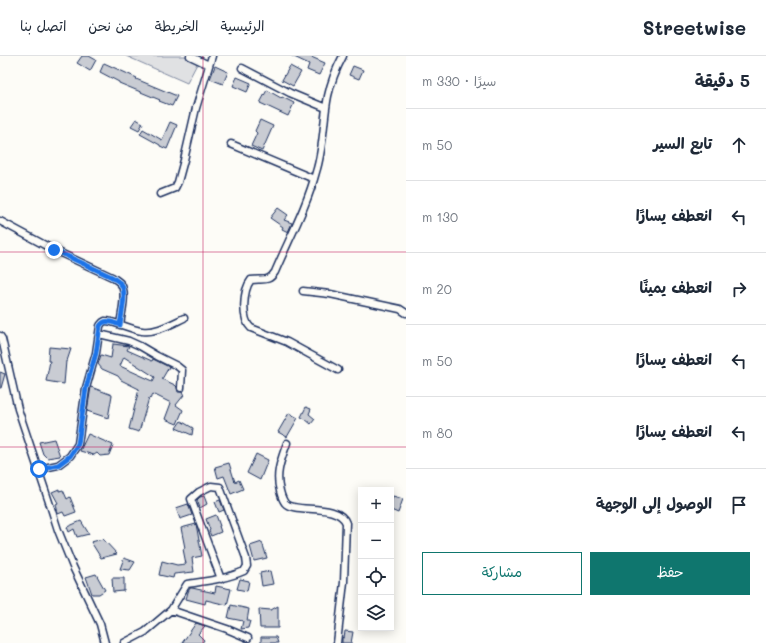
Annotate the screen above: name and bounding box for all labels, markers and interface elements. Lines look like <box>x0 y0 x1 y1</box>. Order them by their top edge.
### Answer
text: Streetwise <box>643 15 746 40</box>
text: اتصل بنا <box>20 16 66 35</box>
text: من نحن <box>88 16 133 35</box>
text: الخريطة <box>155 16 199 35</box>
text: الرئيسية <box>221 16 264 35</box>
text: 5 دقيقة <box>695 69 750 91</box>
text: سيرًا · 330 m <box>422 72 496 89</box>
text: تابع السير <box>653 133 712 153</box>
icon: ahead <box>728 134 750 156</box>
text: 50 m <box>422 136 452 153</box>
text: انعطف يسارًا <box>636 205 712 225</box>
icon: left <box>728 206 750 228</box>
text: 130 m <box>422 208 458 225</box>
route end <box>45 241 63 259</box>
text: انعطف يمينًا <box>640 277 712 297</box>
icon: right <box>728 278 750 300</box>
text: 20 m <box>422 280 452 297</box>
text: انعطف يسارًا <box>636 349 712 369</box>
icon: left <box>728 350 750 372</box>
text: 50 m <box>422 352 452 369</box>
text: انعطف يسارًا <box>636 421 712 441</box>
icon: left <box>728 422 750 444</box>
text: 80 m <box>422 424 452 441</box>
route start <box>30 460 48 478</box>
map controls <box>358 487 394 631</box>
button: + <box>358 487 394 523</box>
text: الوصول إلى الوجهة <box>596 493 712 513</box>
icon: arrive <box>728 494 750 516</box>
button: − <box>358 523 394 559</box>
button: مشاركة <box>422 552 582 595</box>
button: حفظ <box>590 552 750 595</box>
button: locate <box>358 559 394 595</box>
button: layers <box>358 595 394 631</box>

